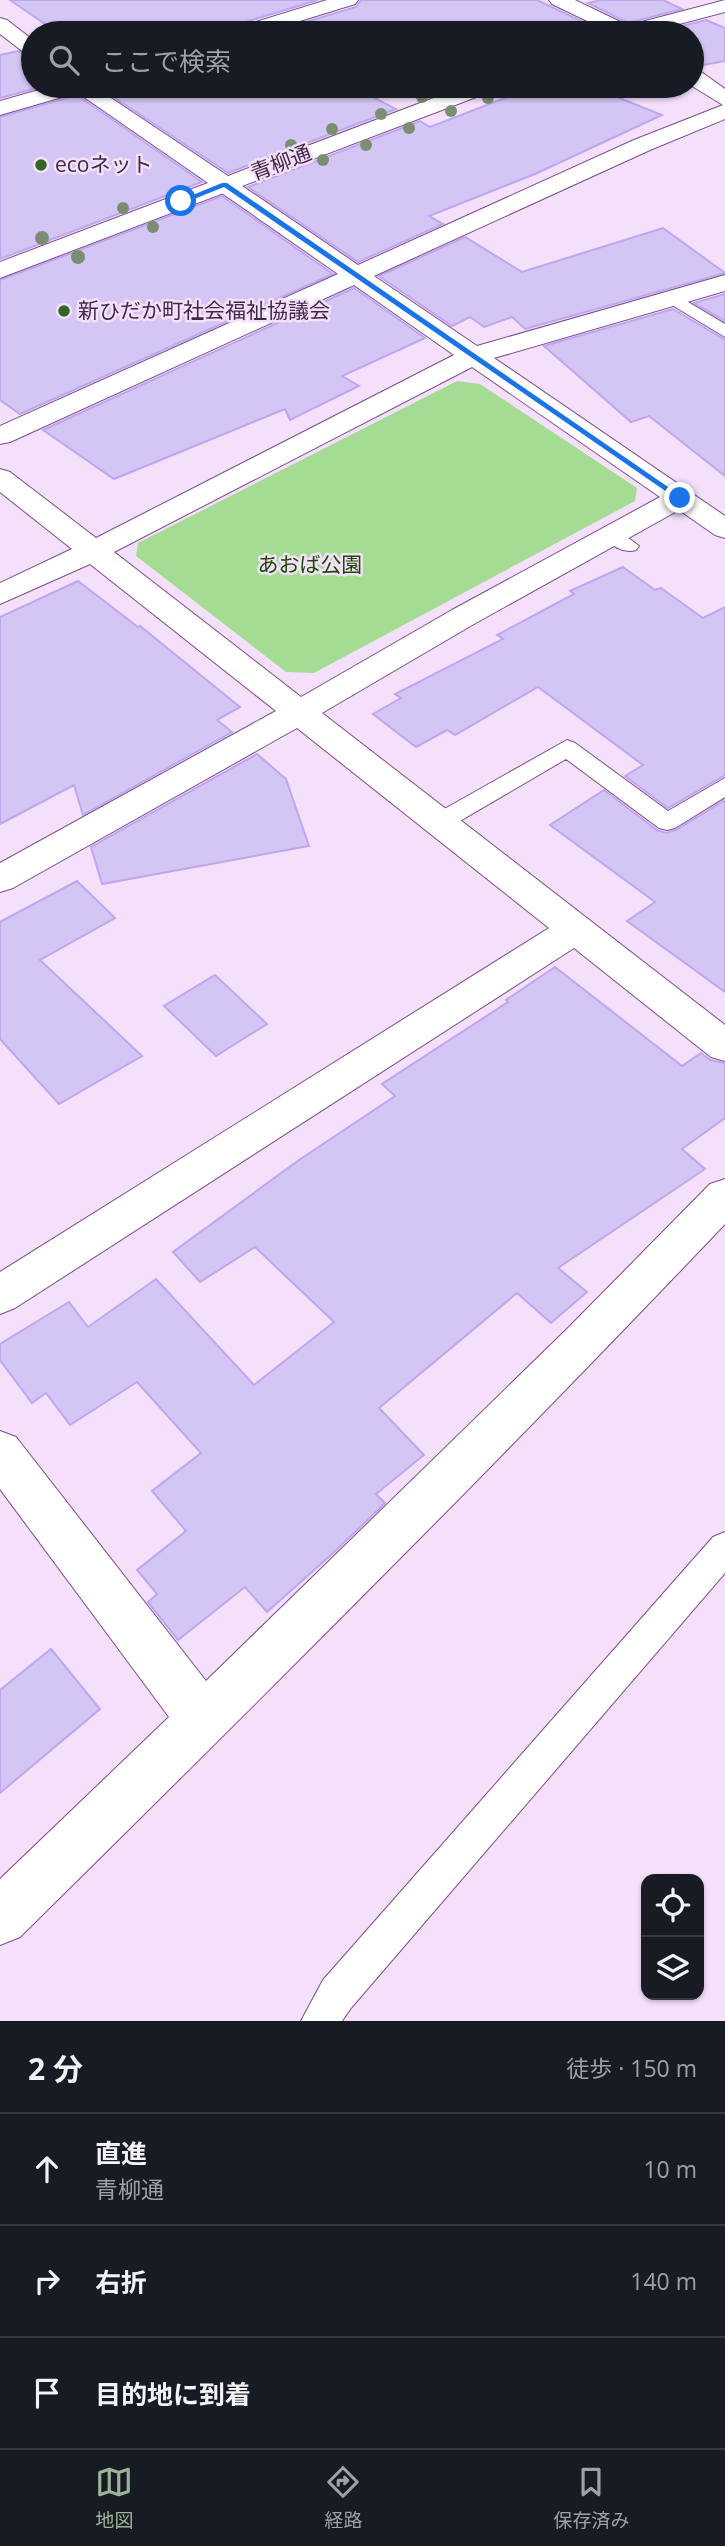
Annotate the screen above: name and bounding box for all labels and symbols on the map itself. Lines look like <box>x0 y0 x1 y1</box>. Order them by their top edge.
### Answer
street label: 青柳通 <box>246 138 315 186</box>
place label: ecoネット <box>55 150 152 178</box>
marker: ecoネット <box>33 157 49 173</box>
route start <box>165 185 196 216</box>
place label: 新ひだか町社会福祉協議会 <box>78 296 330 324</box>
marker: 新ひだか町社会福祉協議会 <box>56 303 72 319</box>
route end <box>664 482 695 513</box>
park label: あおば公園 <box>258 550 363 578</box>

